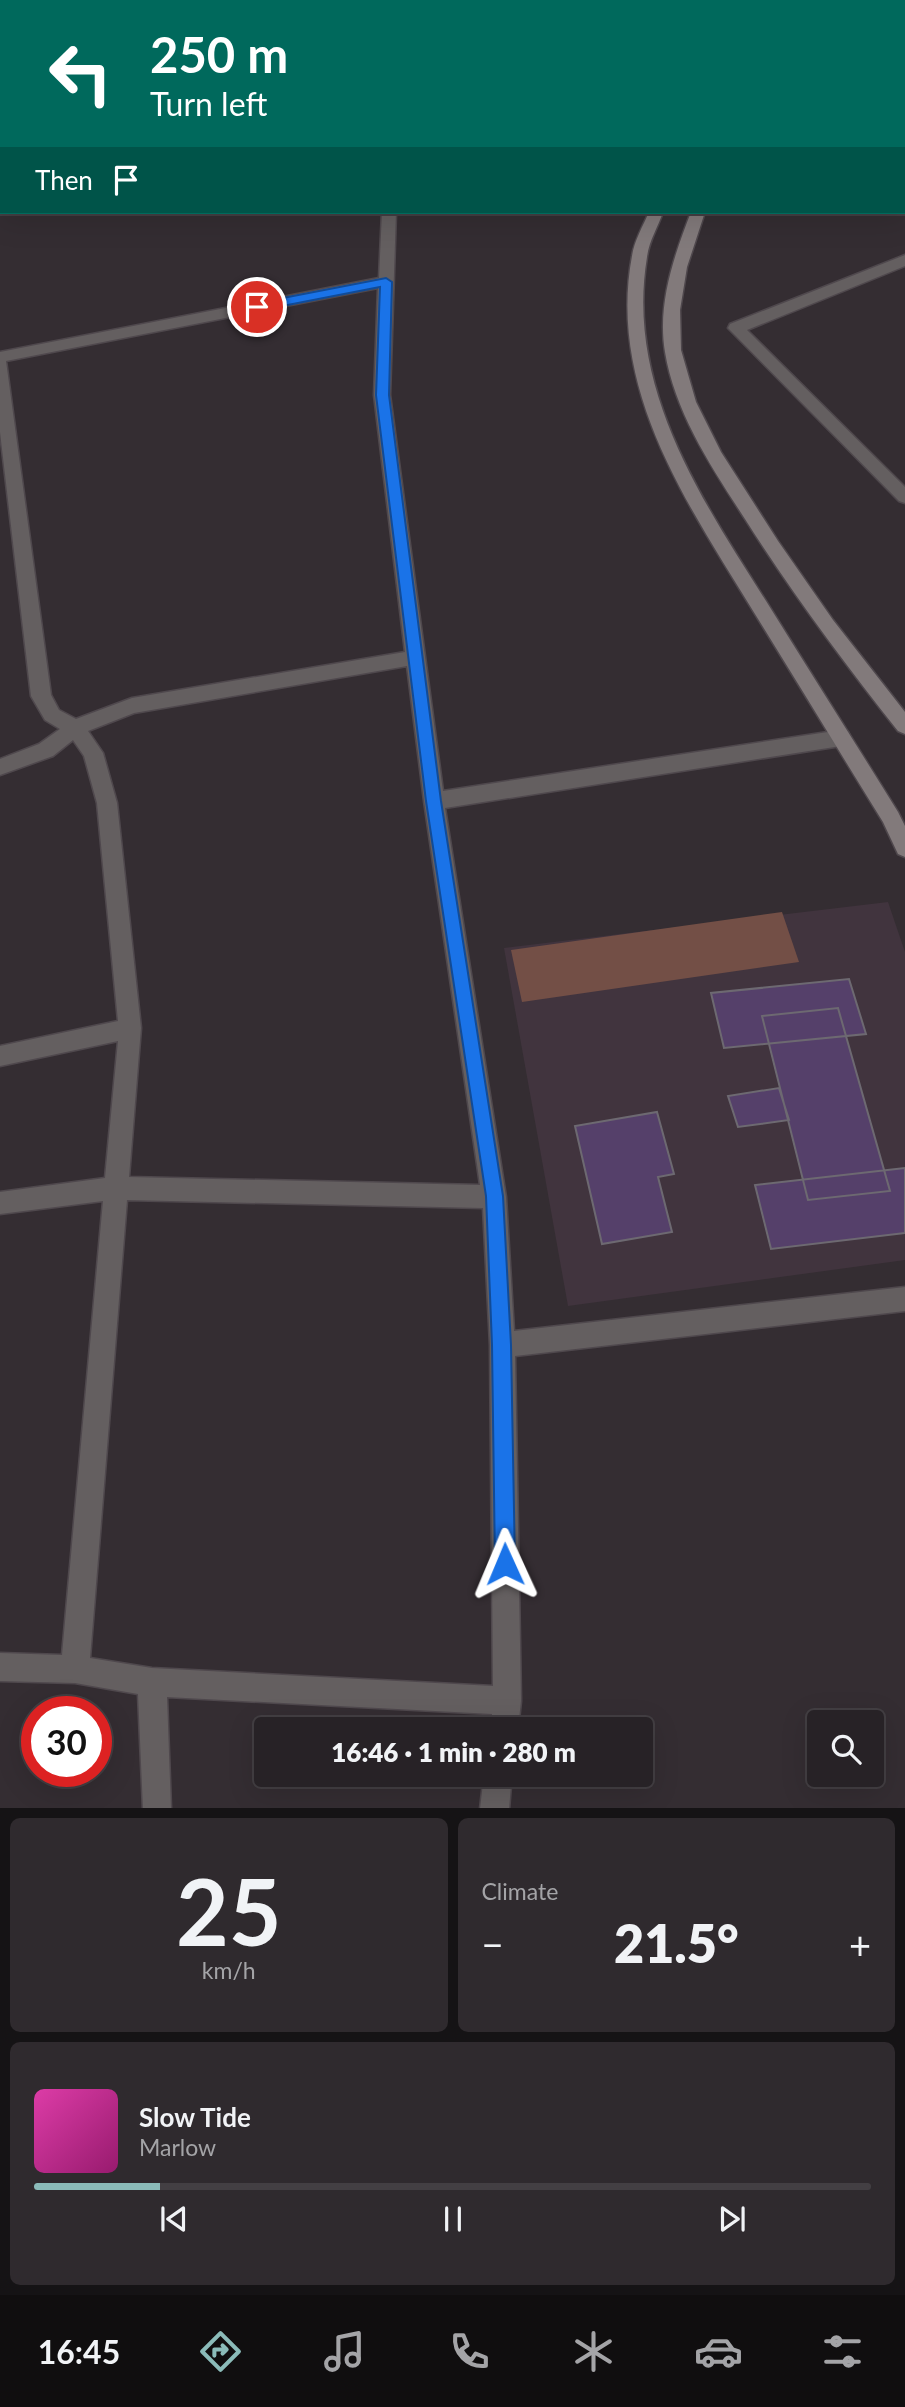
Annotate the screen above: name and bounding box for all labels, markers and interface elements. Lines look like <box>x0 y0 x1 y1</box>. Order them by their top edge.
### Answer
text: 250 m <box>150 25 288 83</box>
icon: left <box>35 28 126 119</box>
text: Turn left <box>150 84 267 123</box>
icon: arrive <box>107 161 145 199</box>
text: Then <box>35 164 93 196</box>
pin <box>227 277 287 337</box>
icon: arrive <box>238 288 276 326</box>
position arrow <box>468 1527 542 1601</box>
speed limit sign: 30 <box>21 1696 112 1787</box>
map controls <box>807 1710 884 1787</box>
button: search <box>807 1710 884 1787</box>
text: 16:46 · 1 min · 280 m <box>331 1736 576 1768</box>
text: 25 <box>176 1856 282 1965</box>
text: Climate <box>482 1877 558 1905</box>
text: 21.5° <box>614 1912 739 1974</box>
text: − <box>482 1921 504 1967</box>
text: + <box>849 1921 871 1967</box>
text: km/h <box>202 1956 256 1984</box>
text: Slow Tide <box>139 2101 251 2133</box>
text: Marlow <box>139 2133 216 2161</box>
icon: previous <box>155 2200 193 2238</box>
icon: pause <box>434 2200 472 2238</box>
icon: next <box>713 2200 751 2238</box>
icon: directions <box>196 2327 245 2376</box>
icon: music <box>320 2327 369 2376</box>
icon: phone <box>445 2327 494 2376</box>
icon: climate <box>569 2327 618 2376</box>
icon: car <box>694 2327 743 2376</box>
icon: filters <box>818 2327 867 2376</box>
text: 16:45 <box>38 2332 120 2371</box>

